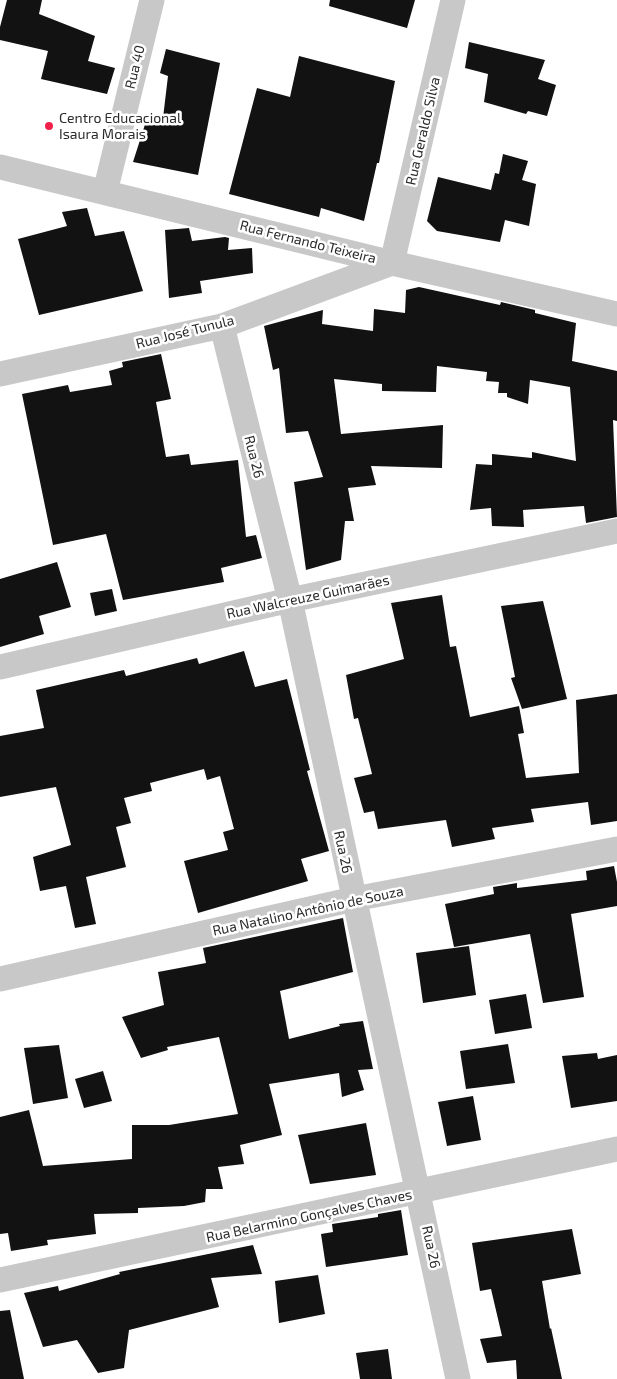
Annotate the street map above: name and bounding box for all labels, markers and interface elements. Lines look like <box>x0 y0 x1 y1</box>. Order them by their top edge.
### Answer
street label: Rua 40 <box>121 43 149 91</box>
street label: Rua Geraldo Silva <box>402 75 444 187</box>
place label: Centro Educacional Isaura Morais <box>59 110 181 142</box>
marker: Centro Educacional Isaura Morais <box>43 120 55 132</box>
street label: Rua Fernando Teixeira <box>238 217 378 267</box>
street label: Rua José Tunula <box>134 312 236 352</box>
street label: Rua 26 <box>241 434 267 480</box>
street label: Rua Walcreuze Guimarães <box>225 572 391 622</box>
street label: Rua 26 <box>330 829 356 875</box>
street label: Rua Natalino Antônio de Souza <box>211 883 405 939</box>
street label: Rua Belarmino Gonçalves Chaves <box>204 1186 414 1246</box>
street label: Rua 26 <box>418 1224 444 1270</box>

